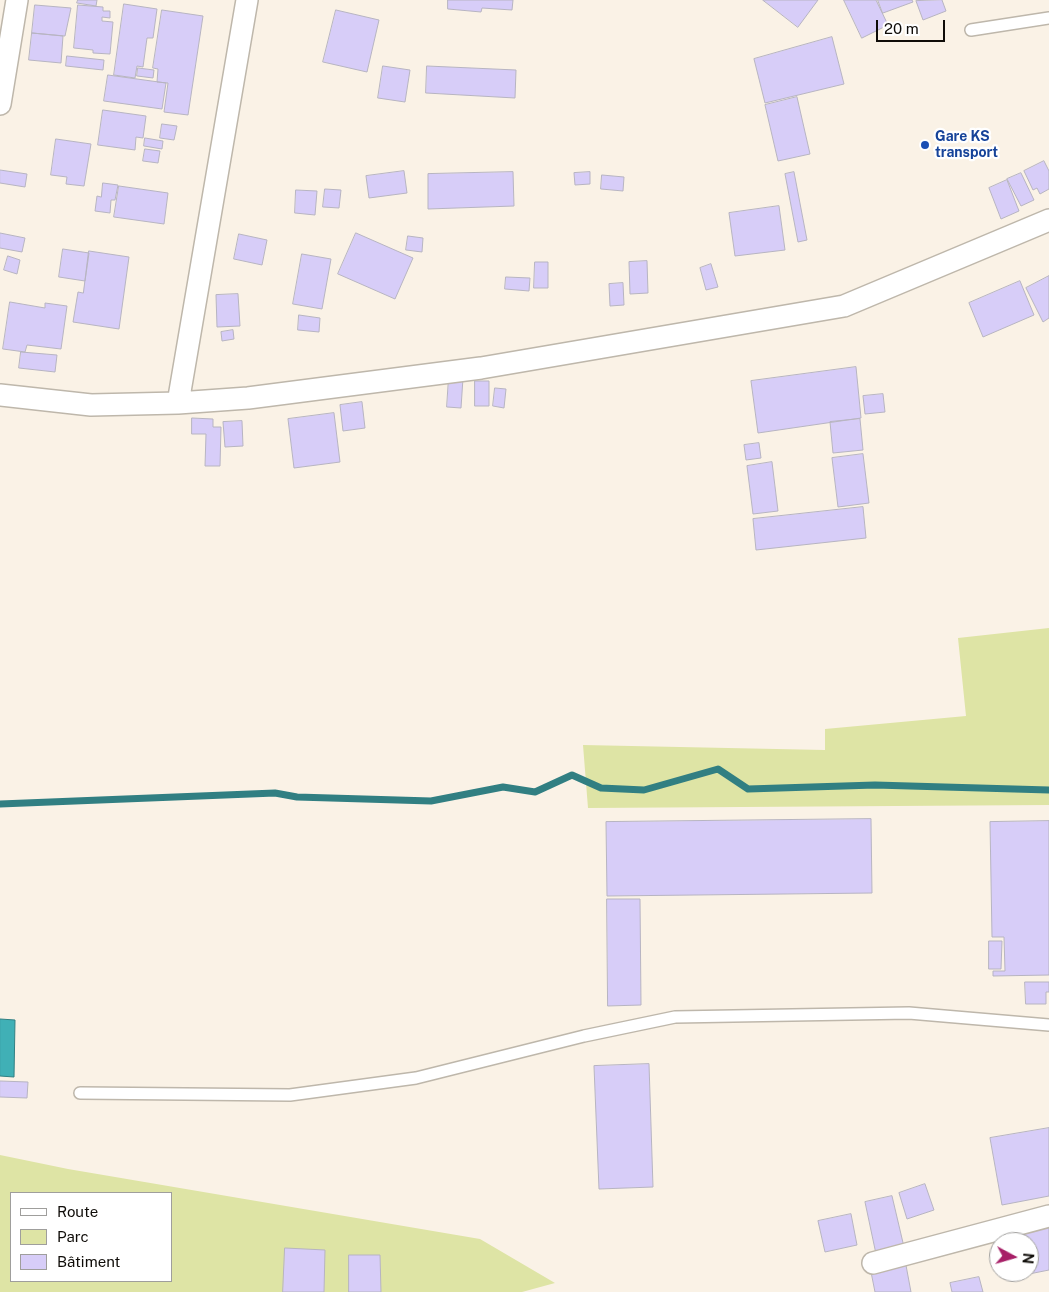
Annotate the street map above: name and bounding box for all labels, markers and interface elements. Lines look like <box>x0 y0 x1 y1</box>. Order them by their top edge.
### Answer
scale bar <box>879 10 948 42</box>
text: 20 m <box>884 20 919 37</box>
place label: Gare KS transport <box>935 129 998 162</box>
marker: Gare KS transport <box>919 139 931 151</box>
legend <box>10 1192 172 1282</box>
text: Route <box>57 1203 98 1220</box>
text: Parc <box>57 1228 89 1245</box>
north arrow <box>989 1232 1039 1282</box>
text: N <box>1019 1252 1036 1265</box>
text: Bâtiment <box>57 1253 120 1270</box>

